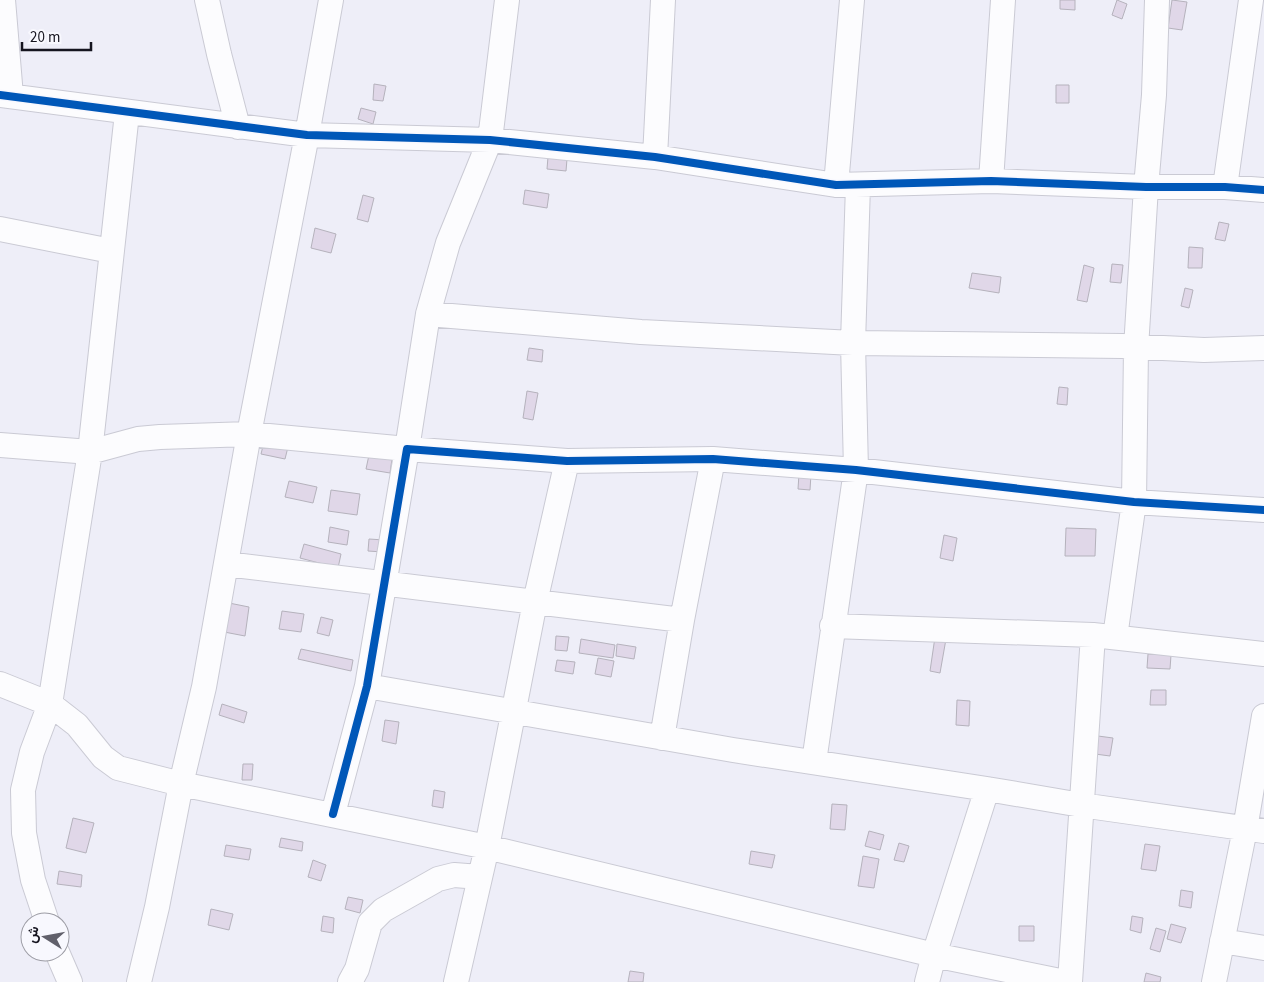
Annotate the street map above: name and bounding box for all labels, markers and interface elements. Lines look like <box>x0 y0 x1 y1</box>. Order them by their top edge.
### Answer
scale bar <box>22 20 91 52</box>
text: 20 m <box>30 27 60 48</box>
north arrow <box>20 912 70 962</box>
text: ش <box>22 924 45 945</box>

